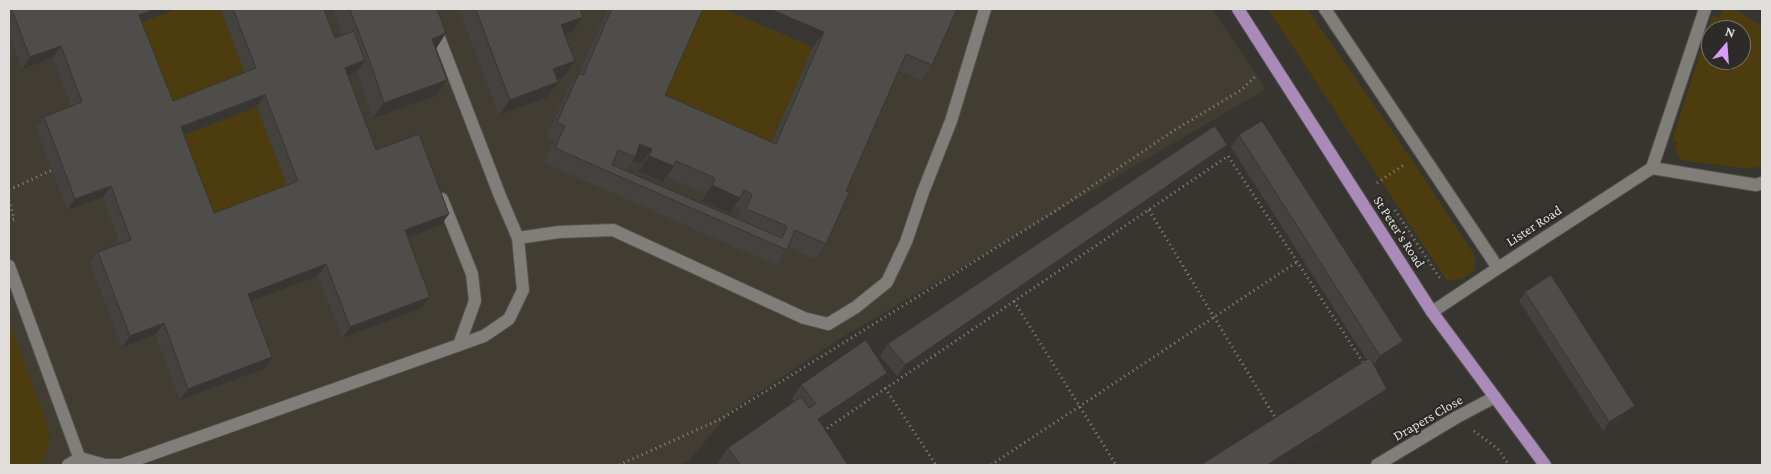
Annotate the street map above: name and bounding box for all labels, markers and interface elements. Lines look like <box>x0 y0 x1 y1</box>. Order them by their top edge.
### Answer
north arrow <box>1701 20 1751 70</box>
text: N <box>1723 23 1737 41</box>
street label: St Peter's Road <box>1370 193 1428 271</box>
street label: Lister Road <box>1503 202 1565 250</box>
street label: Drapers Close <box>1390 391 1466 445</box>

